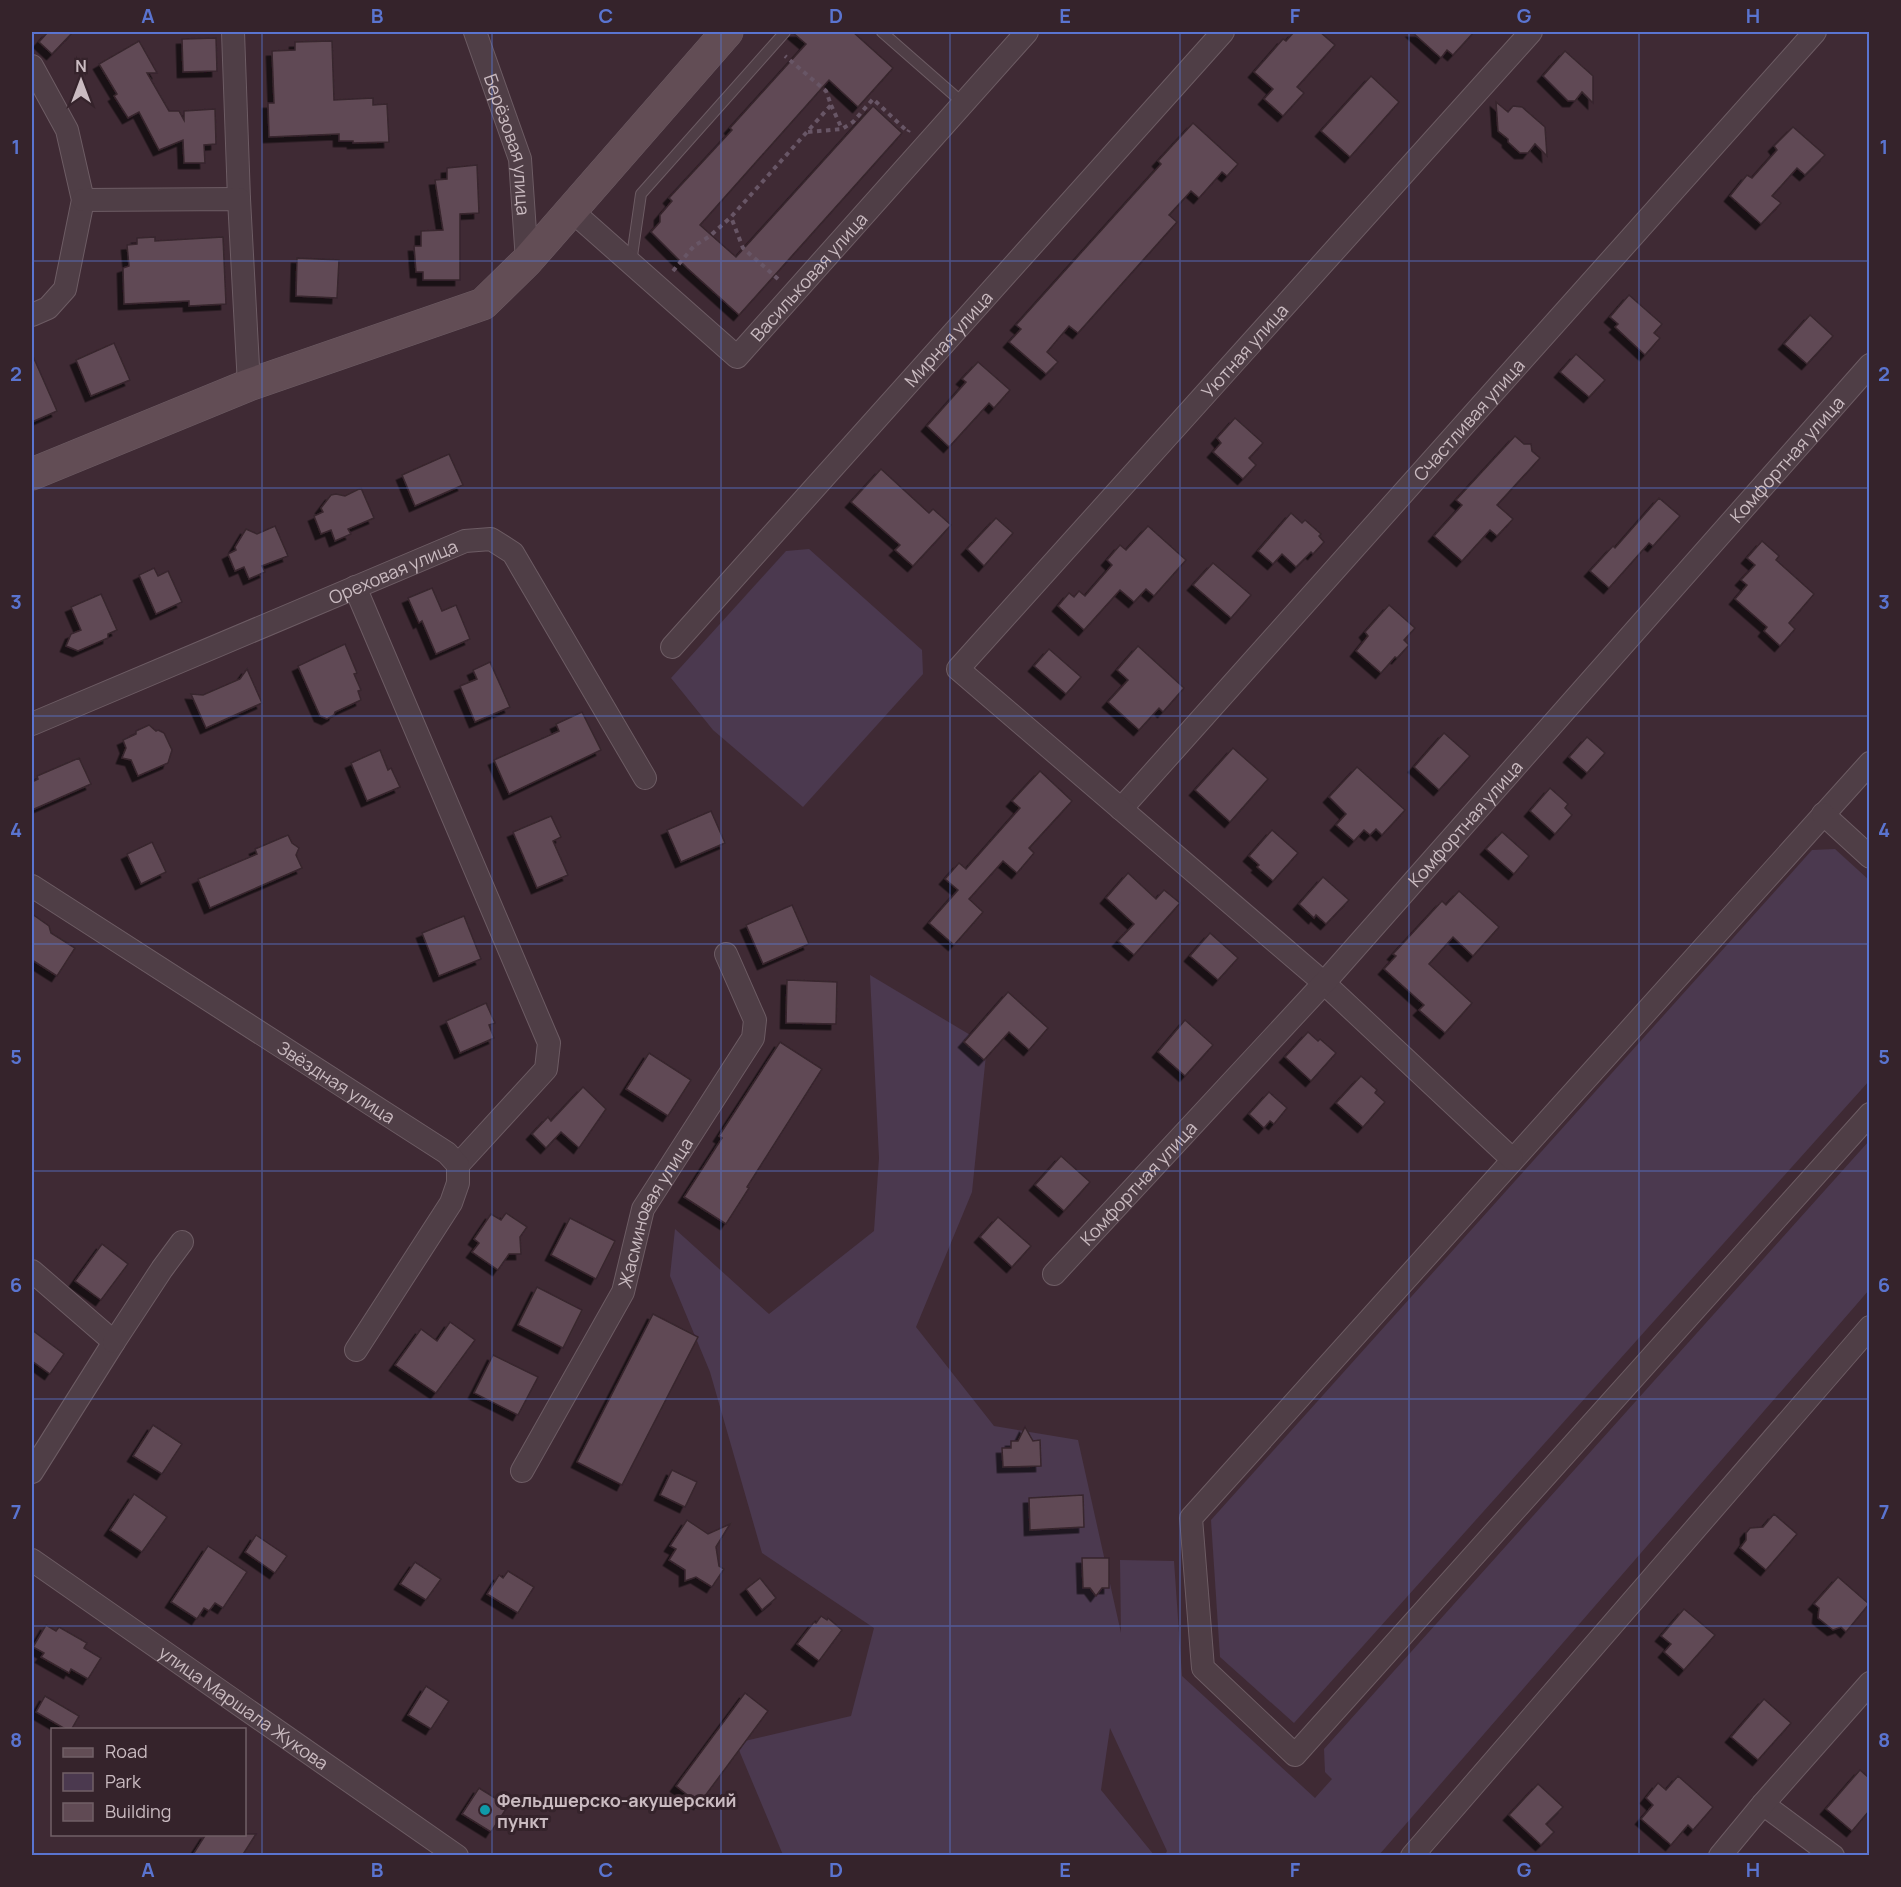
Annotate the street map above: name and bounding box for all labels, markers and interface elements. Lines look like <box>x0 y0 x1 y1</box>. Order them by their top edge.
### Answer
text: A <box>141 2 155 29</box>
text: B <box>371 2 384 29</box>
text: C <box>599 2 613 29</box>
text: D <box>829 2 843 29</box>
text: E <box>1059 2 1071 29</box>
text: F <box>1290 2 1301 29</box>
text: G <box>1517 2 1532 29</box>
text: H <box>1746 2 1760 29</box>
north arrow <box>51 51 111 111</box>
text: N <box>75 55 87 77</box>
street label: Берёзовая улица <box>479 70 536 216</box>
text: 1 <box>12 133 20 160</box>
text: 1 <box>1880 133 1888 160</box>
street label: Васильковая улица <box>745 207 872 346</box>
street label: Мирная улица <box>899 286 998 392</box>
street label: Уютная улица <box>1196 298 1293 403</box>
street label: Счастливая улица <box>1408 353 1530 486</box>
text: 2 <box>10 360 22 387</box>
text: 2 <box>1878 360 1890 387</box>
street label: Комфортная улица <box>1724 391 1849 528</box>
street label: Ореховая улица <box>325 534 461 609</box>
text: 3 <box>10 588 22 615</box>
text: 3 <box>1878 588 1890 615</box>
street label: Комфортная улица <box>1403 755 1528 892</box>
text: 4 <box>10 816 22 843</box>
text: 4 <box>1878 816 1890 843</box>
street label: Звёздная улица <box>273 1035 400 1129</box>
text: 5 <box>10 1043 22 1070</box>
text: 5 <box>1878 1043 1890 1070</box>
street label: Комфортная улица <box>1075 1116 1202 1250</box>
street label: Жасминовая улица <box>612 1133 698 1291</box>
text: 6 <box>10 1271 22 1298</box>
text: 6 <box>1878 1271 1890 1298</box>
text: 7 <box>11 1498 21 1525</box>
text: 7 <box>1879 1498 1889 1525</box>
street label: улица Маршала Жукова <box>154 1640 333 1775</box>
text: 8 <box>10 1726 22 1753</box>
text: 8 <box>1878 1726 1890 1753</box>
legend <box>51 1728 246 1836</box>
text: Road <box>105 1739 148 1763</box>
text: Park <box>105 1769 142 1793</box>
place label: Фельдшерско-акушерский пункт <box>497 1788 737 1833</box>
text: Building <box>105 1799 171 1823</box>
marker: Фельдшерско-акушерский пункт <box>478 1803 492 1817</box>
text: A <box>141 1856 155 1883</box>
text: B <box>371 1856 384 1883</box>
text: C <box>599 1856 613 1883</box>
text: D <box>829 1856 843 1883</box>
text: E <box>1059 1856 1071 1883</box>
text: F <box>1290 1856 1301 1883</box>
text: G <box>1517 1856 1532 1883</box>
text: H <box>1746 1856 1760 1883</box>

